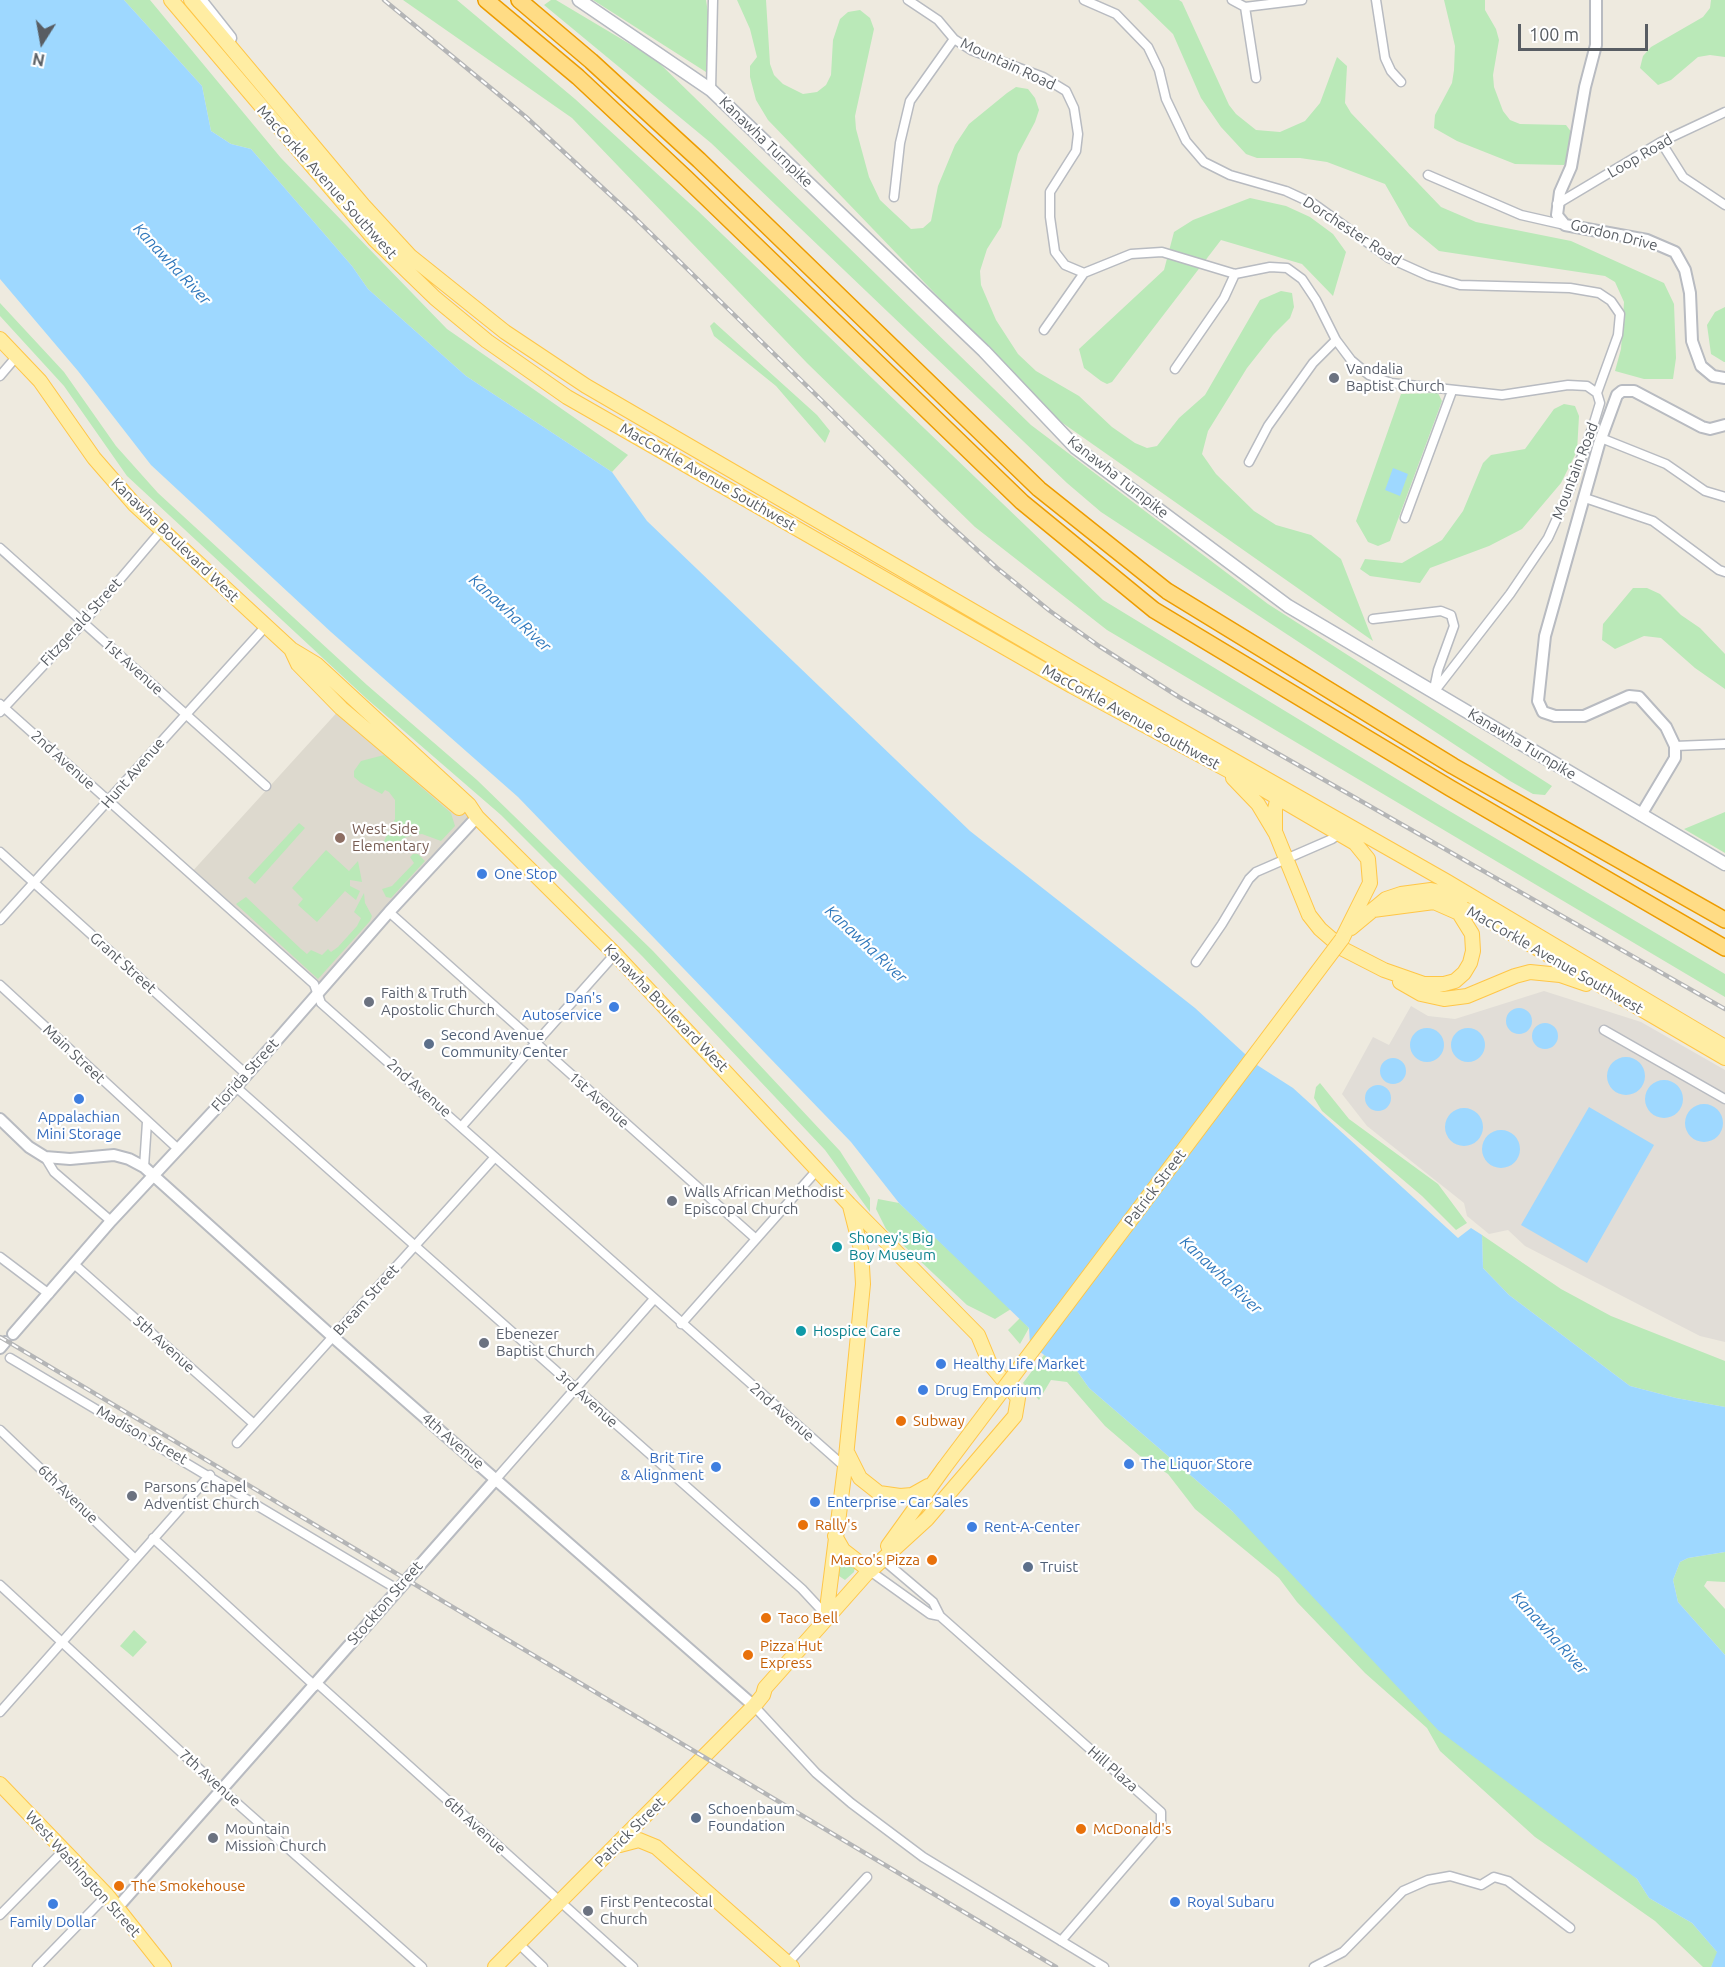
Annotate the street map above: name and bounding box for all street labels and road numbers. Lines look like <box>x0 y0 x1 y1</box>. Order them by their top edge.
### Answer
street label: Mountain Road <box>958 34 1058 94</box>
street label: Kanawha Turnpike <box>715 93 817 191</box>
street label: MacCorkle Avenue Southwest <box>253 101 401 263</box>
street label: Loop Road <box>1604 130 1676 182</box>
street label: Dorchester Road <box>1300 193 1404 269</box>
street label: Gordon Drive <box>1568 215 1660 255</box>
street label: MacCorkle Avenue Southwest <box>617 419 799 535</box>
street label: Mountain Road <box>1548 420 1602 522</box>
street label: Kanawha Turnpike <box>1064 432 1172 522</box>
street label: Kanawha Boulevard West <box>107 474 243 606</box>
street label: Fitzgerald Street <box>37 574 125 670</box>
street label: 1st Avenue <box>99 635 167 699</box>
street label: MacCorkle Avenue Southwest <box>1039 661 1223 773</box>
street label: Kanawha Turnpike <box>1465 705 1579 783</box>
street label: 2nd Avenue <box>27 727 99 793</box>
street label: Hunt Avenue <box>98 734 168 812</box>
street label: MacCorkle Avenue Southwest <box>1464 902 1646 1018</box>
street label: Grant Street <box>86 929 160 997</box>
street label: Kanawha Boulevard West <box>600 940 732 1076</box>
street label: Main Street <box>39 1021 109 1087</box>
street label: Florida Street <box>208 1035 282 1115</box>
street label: 2nd Avenue <box>383 1055 455 1121</box>
street label: 1st Avenue <box>565 1068 633 1132</box>
street label: Patrick Street <box>1120 1146 1190 1230</box>
street label: Bream Street <box>329 1261 403 1339</box>
street label: 5th Avenue <box>129 1312 199 1376</box>
street label: 3rd Avenue <box>552 1367 622 1431</box>
street label: 2nd Avenue <box>746 1379 818 1445</box>
street label: Madison Street <box>93 1402 191 1468</box>
street label: 4th Avenue <box>418 1409 488 1473</box>
street label: 6th Avenue <box>34 1461 102 1527</box>
street label: Stockton Street <box>344 1557 426 1649</box>
street label: Hill Plaza <box>1084 1742 1142 1796</box>
street label: 7th Avenue <box>175 1746 245 1810</box>
street label: 6th Avenue <box>440 1793 510 1857</box>
street label: Patrick Street <box>591 1793 669 1871</box>
street label: West Washington Street <box>22 1807 144 1941</box>

